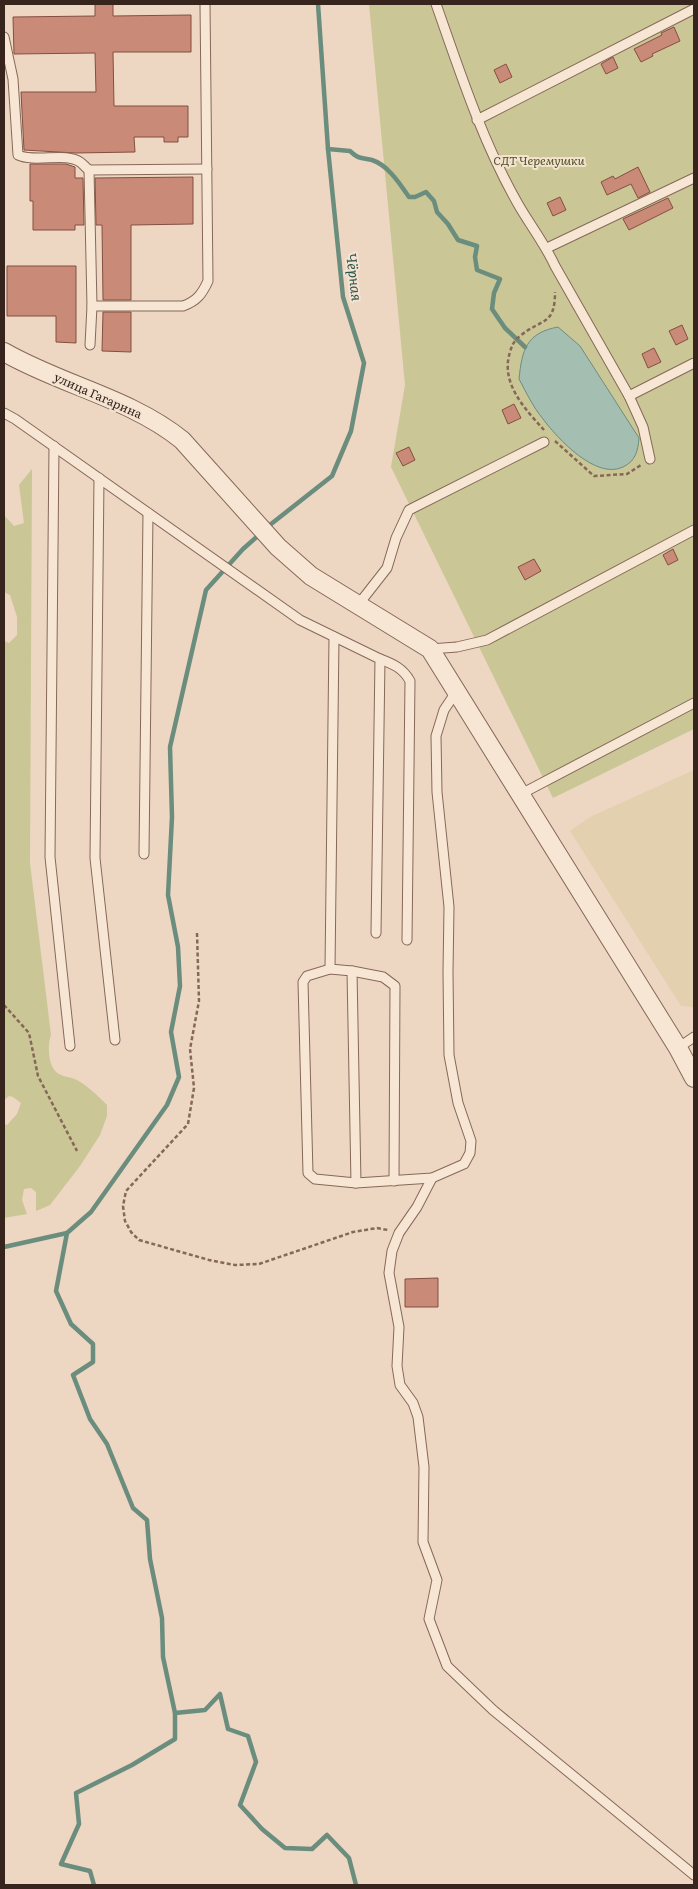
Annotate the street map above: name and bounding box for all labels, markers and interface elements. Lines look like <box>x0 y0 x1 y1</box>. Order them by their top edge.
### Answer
park label: СДТ Черемушки <box>493 151 586 169</box>
water label: Чёрная <box>342 252 368 303</box>
street label: улица Гагарина <box>51 368 146 423</box>

